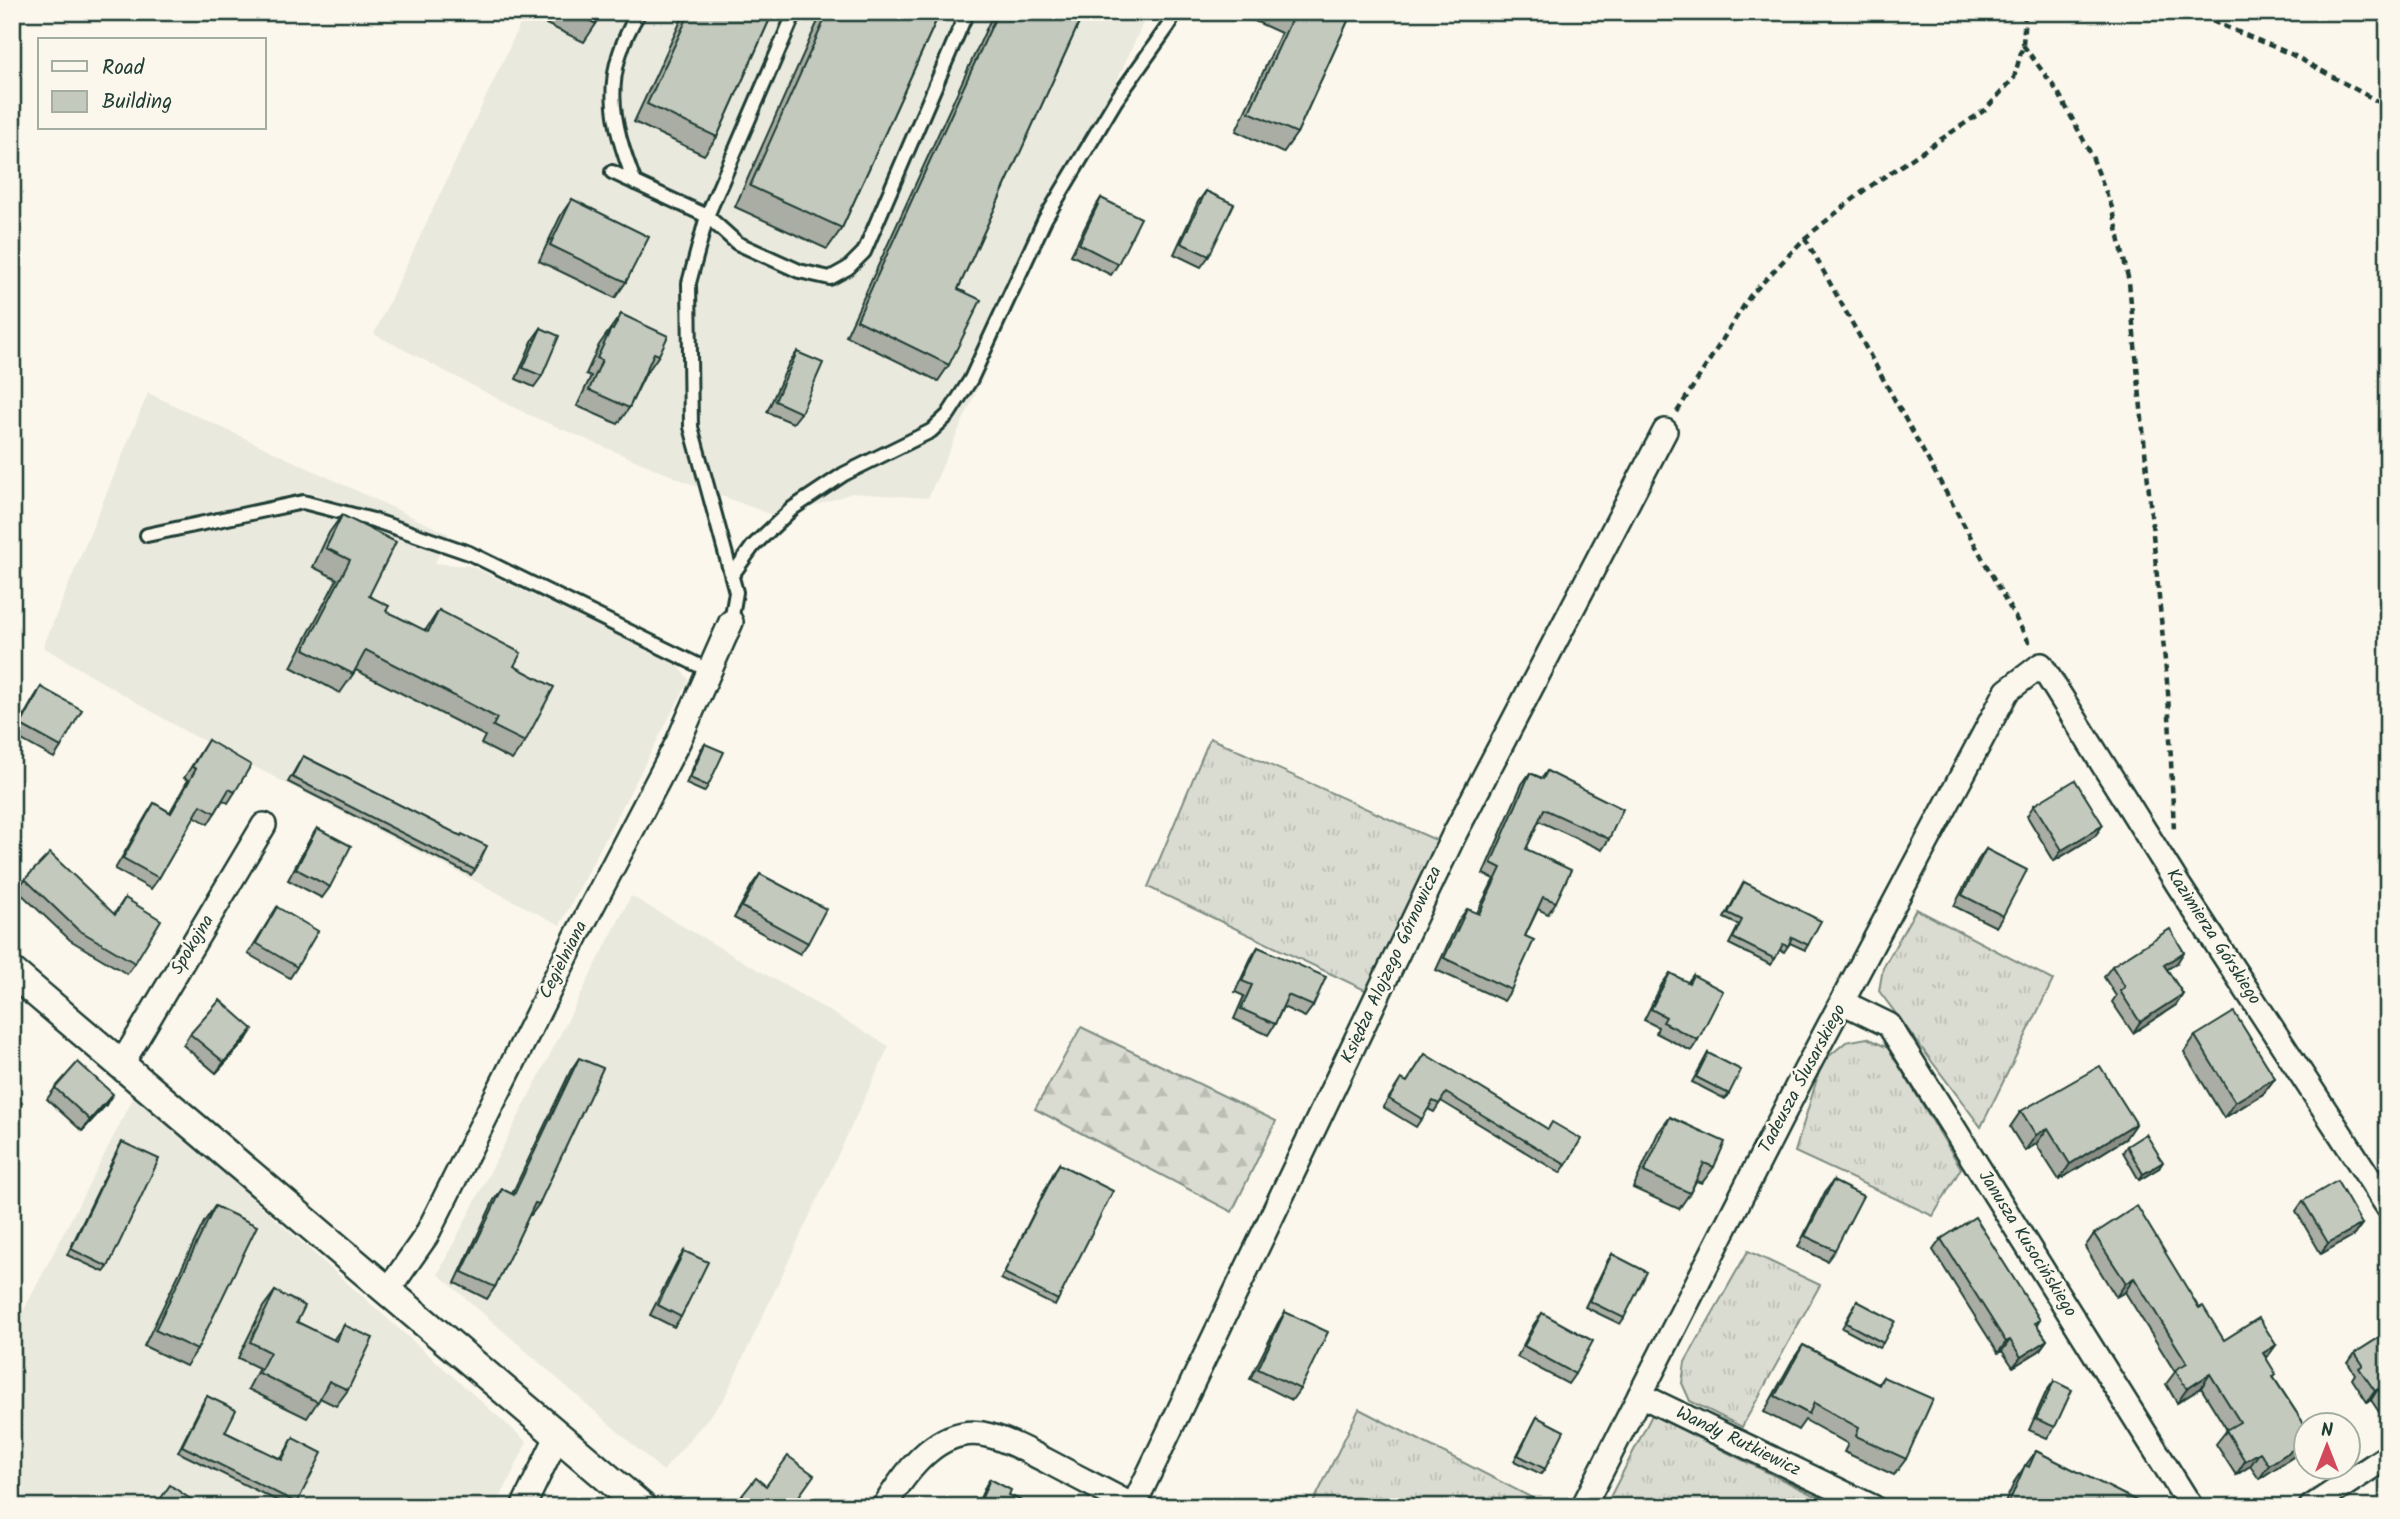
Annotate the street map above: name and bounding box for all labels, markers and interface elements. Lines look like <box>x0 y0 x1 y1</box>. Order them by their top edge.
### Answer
legend <box>38 38 266 130</box>
text: Road <box>102 52 145 85</box>
text: Building <box>102 86 172 119</box>
street label: Księdza Alojzego Górnowicza <box>1333 862 1451 1068</box>
street label: Kazimierza Górskiego <box>2158 863 2268 1011</box>
street label: Spokojna <box>164 909 222 981</box>
street label: Cegielniana <box>532 916 596 1004</box>
street label: Tadeusza Ślusarskiego <box>1751 999 1855 1159</box>
street label: Janusza Kusocińskiego <box>1970 1165 2084 1323</box>
street label: Wandy Rutkiewicz <box>1671 1399 1806 1485</box>
north arrow <box>2292 1410 2362 1480</box>
text: N <box>2321 1416 2333 1446</box>

